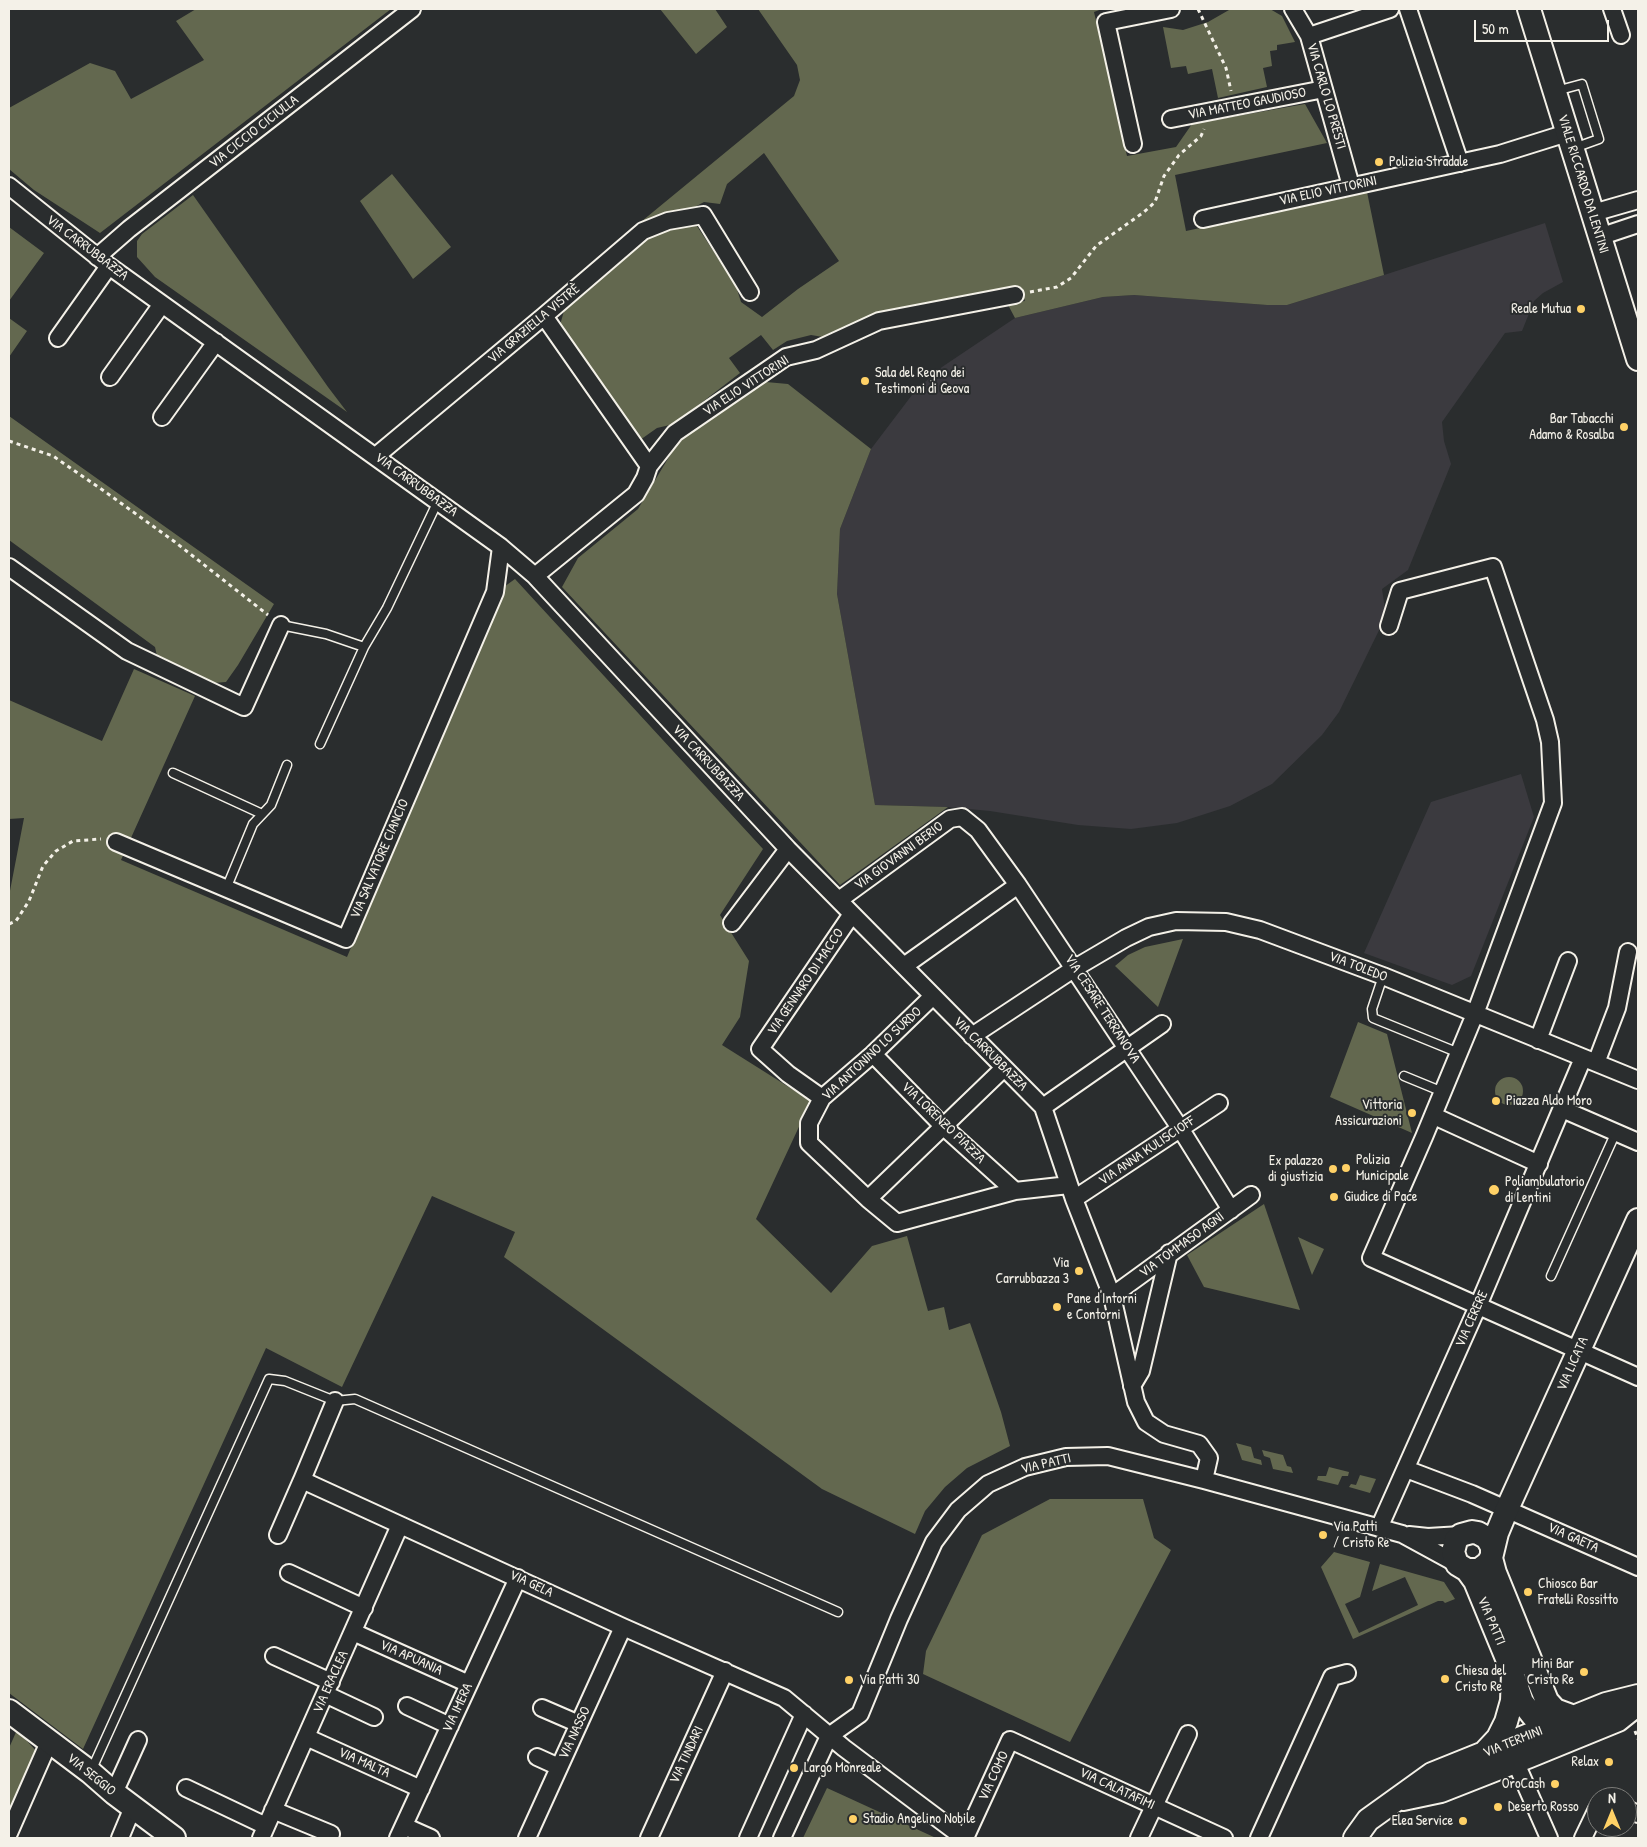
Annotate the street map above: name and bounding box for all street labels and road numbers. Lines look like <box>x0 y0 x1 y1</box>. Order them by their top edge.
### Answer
street label: VIA CARLO LO PRESTI <box>1303 41 1349 151</box>
street label: VIA MATTEO GAUDIOSO <box>1187 84 1307 124</box>
street label: VIA CICCIO CICIULLA <box>206 92 302 172</box>
street label: VIALE RICCARDO DA LENTINI <box>1554 112 1612 256</box>
street label: VIA ELIO VITTORINI <box>1278 172 1378 210</box>
street label: VIA CARRUBBAZZA <box>43 212 131 284</box>
street label: VIA GRAZIELLA VISTRÈ <box>485 281 583 367</box>
street label: VIA ELIO VITTORINI <box>700 352 792 420</box>
street label: VIA CARRUBBAZZA <box>371 449 461 521</box>
street label: VIA CARRUBBAZZA <box>668 721 748 805</box>
street label: VIA SALVATORE CIANCIO <box>347 797 413 921</box>
street label: VIA GIOVANNI BERIO <box>851 818 947 894</box>
street label: VIA GENNARO DI MACCO <box>764 926 848 1038</box>
street label: VIA TOLEDO <box>1326 948 1390 986</box>
street label: VIA CESARE TERRANOVA <box>1061 951 1143 1067</box>
street label: VIA ANTONINO LO SURDO <box>819 1003 925 1105</box>
street label: VIA CARRUBBAZZA <box>949 1013 1031 1095</box>
street label: VIA LORENZO PIAZZA <box>898 1079 988 1167</box>
street label: VIA ANNA KULISCIOFF <box>1096 1113 1198 1189</box>
street label: VIA TOMMASO AGNI <box>1136 1209 1228 1281</box>
street label: VIA CERERE <box>1452 1288 1492 1350</box>
street label: VIA LICATA <box>1554 1334 1592 1394</box>
street label: VIA PATTI <box>1019 1450 1073 1478</box>
street label: VIA GAETA <box>1545 1519 1601 1557</box>
street label: VIA GELA <box>507 1567 555 1601</box>
street label: VIA PATTI <box>1473 1594 1509 1648</box>
street label: VIA APUANIA <box>377 1637 445 1679</box>
street label: VIA ERACLEA <box>310 1648 352 1716</box>
street label: VIA IMERA <box>439 1681 477 1735</box>
street label: VIA NASSO <box>556 1704 594 1762</box>
street label: VIA TERMINI <box>1481 1722 1545 1762</box>
street label: VIA TINDARI <box>666 1724 708 1786</box>
street label: VIA MALTA <box>335 1744 393 1782</box>
street label: VIA COMO <box>975 1749 1013 1803</box>
street label: VIA SEGGIO <box>63 1750 119 1800</box>
street label: VIA CALATAFIMI <box>1077 1764 1157 1814</box>

